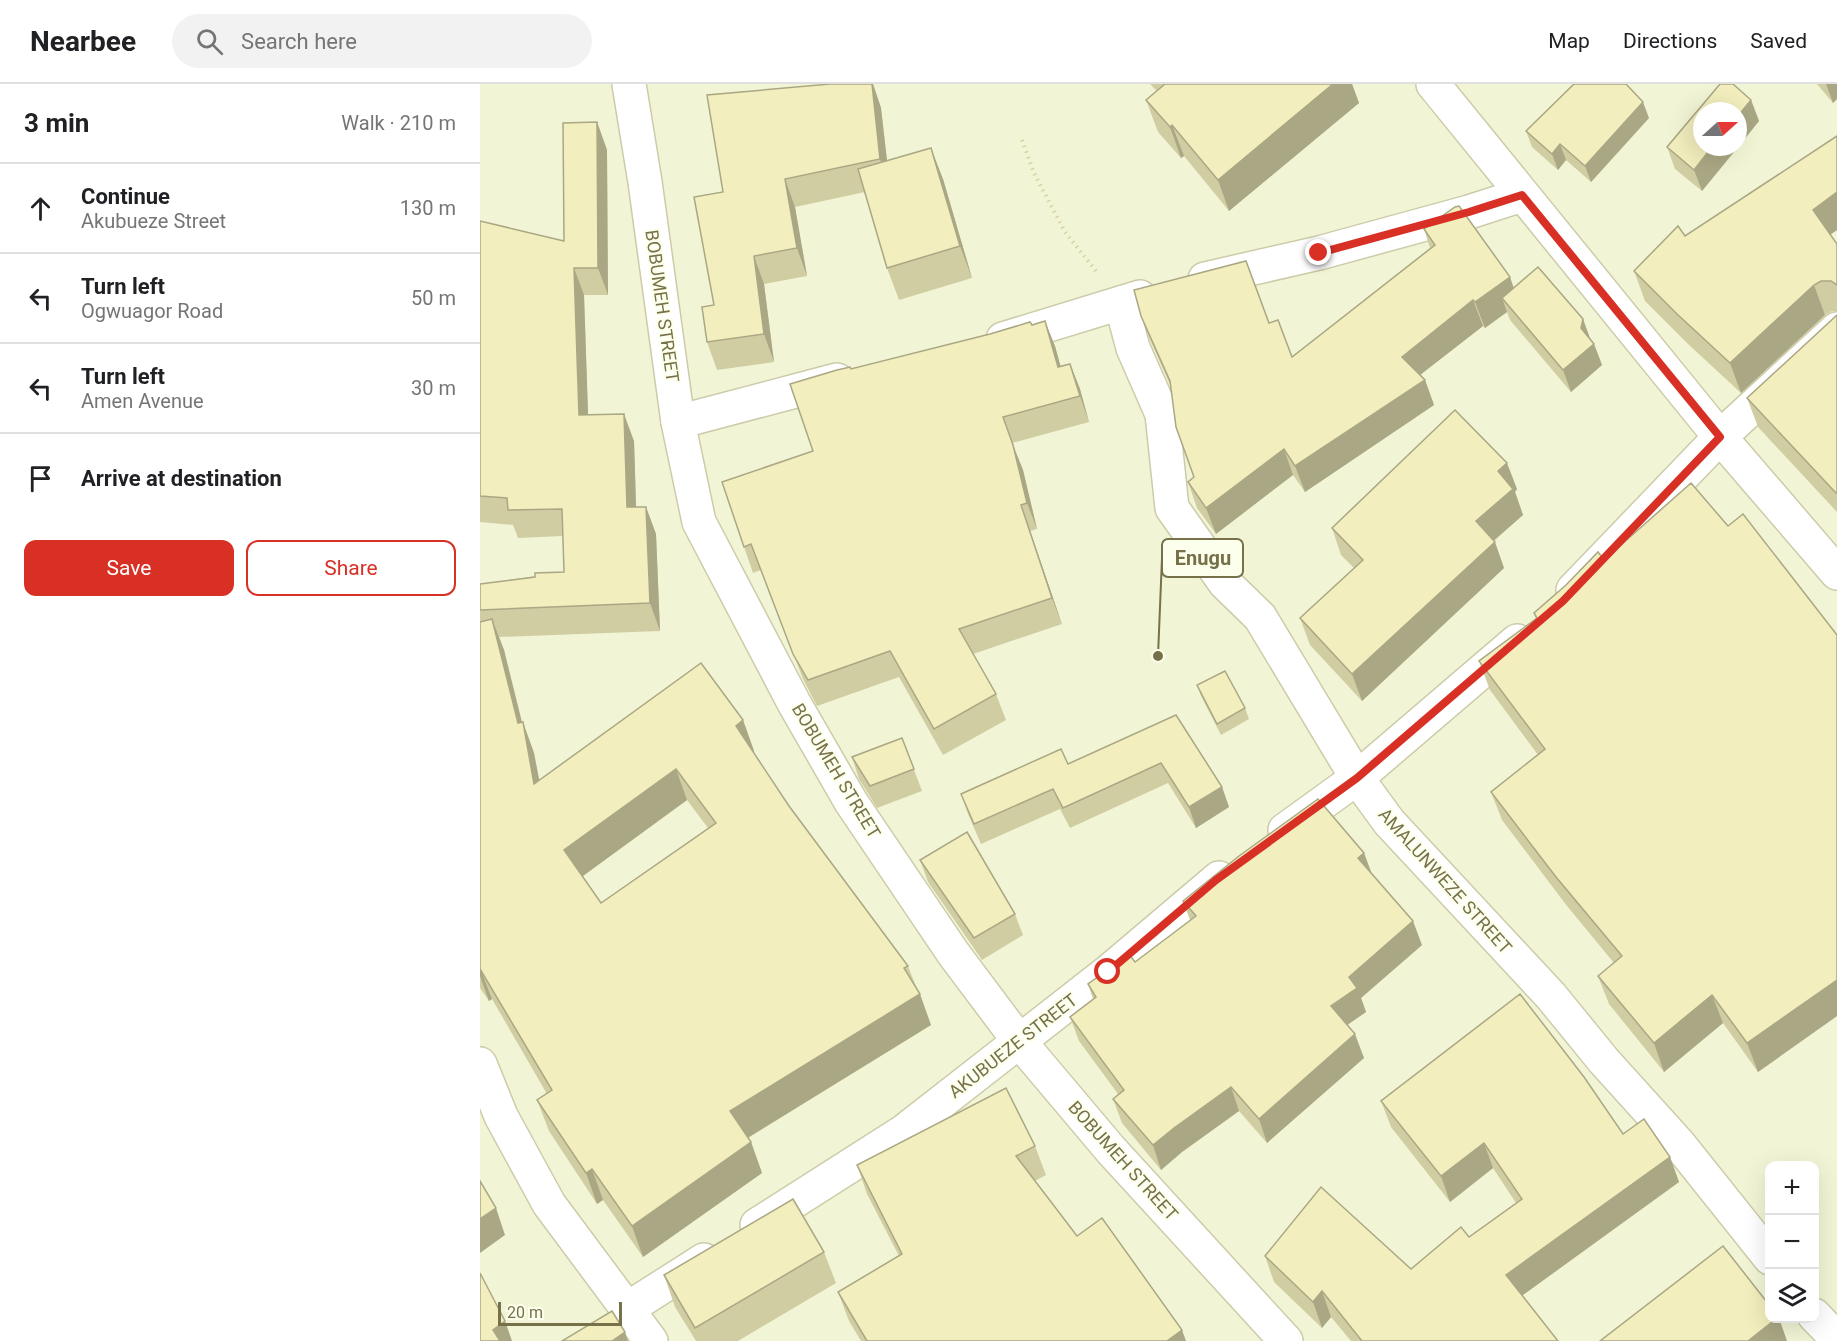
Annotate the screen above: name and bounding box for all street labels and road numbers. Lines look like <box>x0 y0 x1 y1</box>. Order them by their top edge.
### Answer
street label: BOBUMEH STREET <box>641 228 684 384</box>
street label: BOBUMEH STREET <box>788 699 885 842</box>
street label: AMALUNWEZE STREET <box>1374 804 1516 958</box>
street label: AKUBUEZE STREET <box>944 989 1081 1102</box>
street label: BOBUMEH STREET <box>1064 1097 1183 1225</box>

